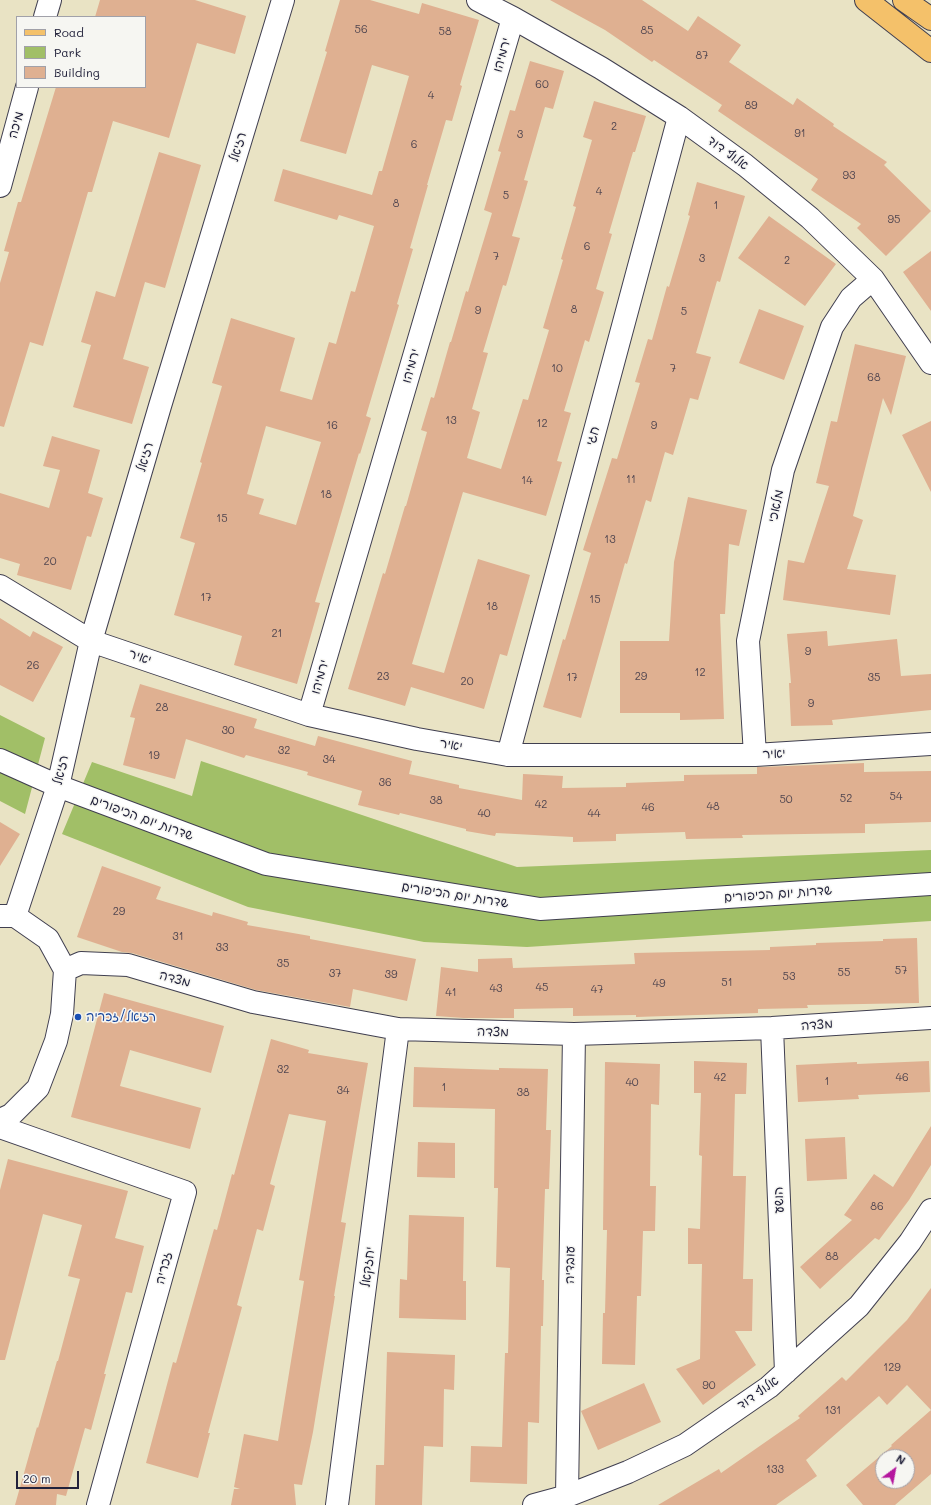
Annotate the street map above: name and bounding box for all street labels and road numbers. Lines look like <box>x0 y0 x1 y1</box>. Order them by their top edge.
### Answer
street label: ירמיהו <box>490 36 514 74</box>
street label: מיכה <box>5 110 27 140</box>
street label: רזיאל <box>226 130 250 164</box>
street label: אלוף דוד <box>704 133 752 173</box>
street label: ירמיהו <box>399 347 423 385</box>
street label: חגי <box>583 425 603 447</box>
street label: רזיאל <box>133 440 157 474</box>
street label: מלאכי <box>765 488 787 524</box>
street label: יאיר <box>127 646 153 668</box>
street label: ירמיהו <box>308 658 332 696</box>
street label: יאיר <box>438 735 464 755</box>
street label: יאיר <box>762 746 786 762</box>
street label: רזיאל <box>50 754 72 786</box>
street label: שדרות יום הכיפורים <box>89 792 195 844</box>
street label: שדרות יום הכיפורים <box>400 879 510 911</box>
street label: שדרות יום הכיפורים <box>724 882 832 906</box>
street label: מצדה <box>157 967 193 991</box>
street label: מצדה <box>800 1016 834 1034</box>
street label: מצדה <box>477 1024 509 1040</box>
street label: הושע <box>771 1186 787 1214</box>
street label: יחזקאל <box>358 1246 378 1288</box>
street label: עובדיה <box>562 1246 578 1284</box>
street label: זכריה <box>152 1250 176 1286</box>
street label: אלוף דוד <box>734 1373 782 1413</box>

